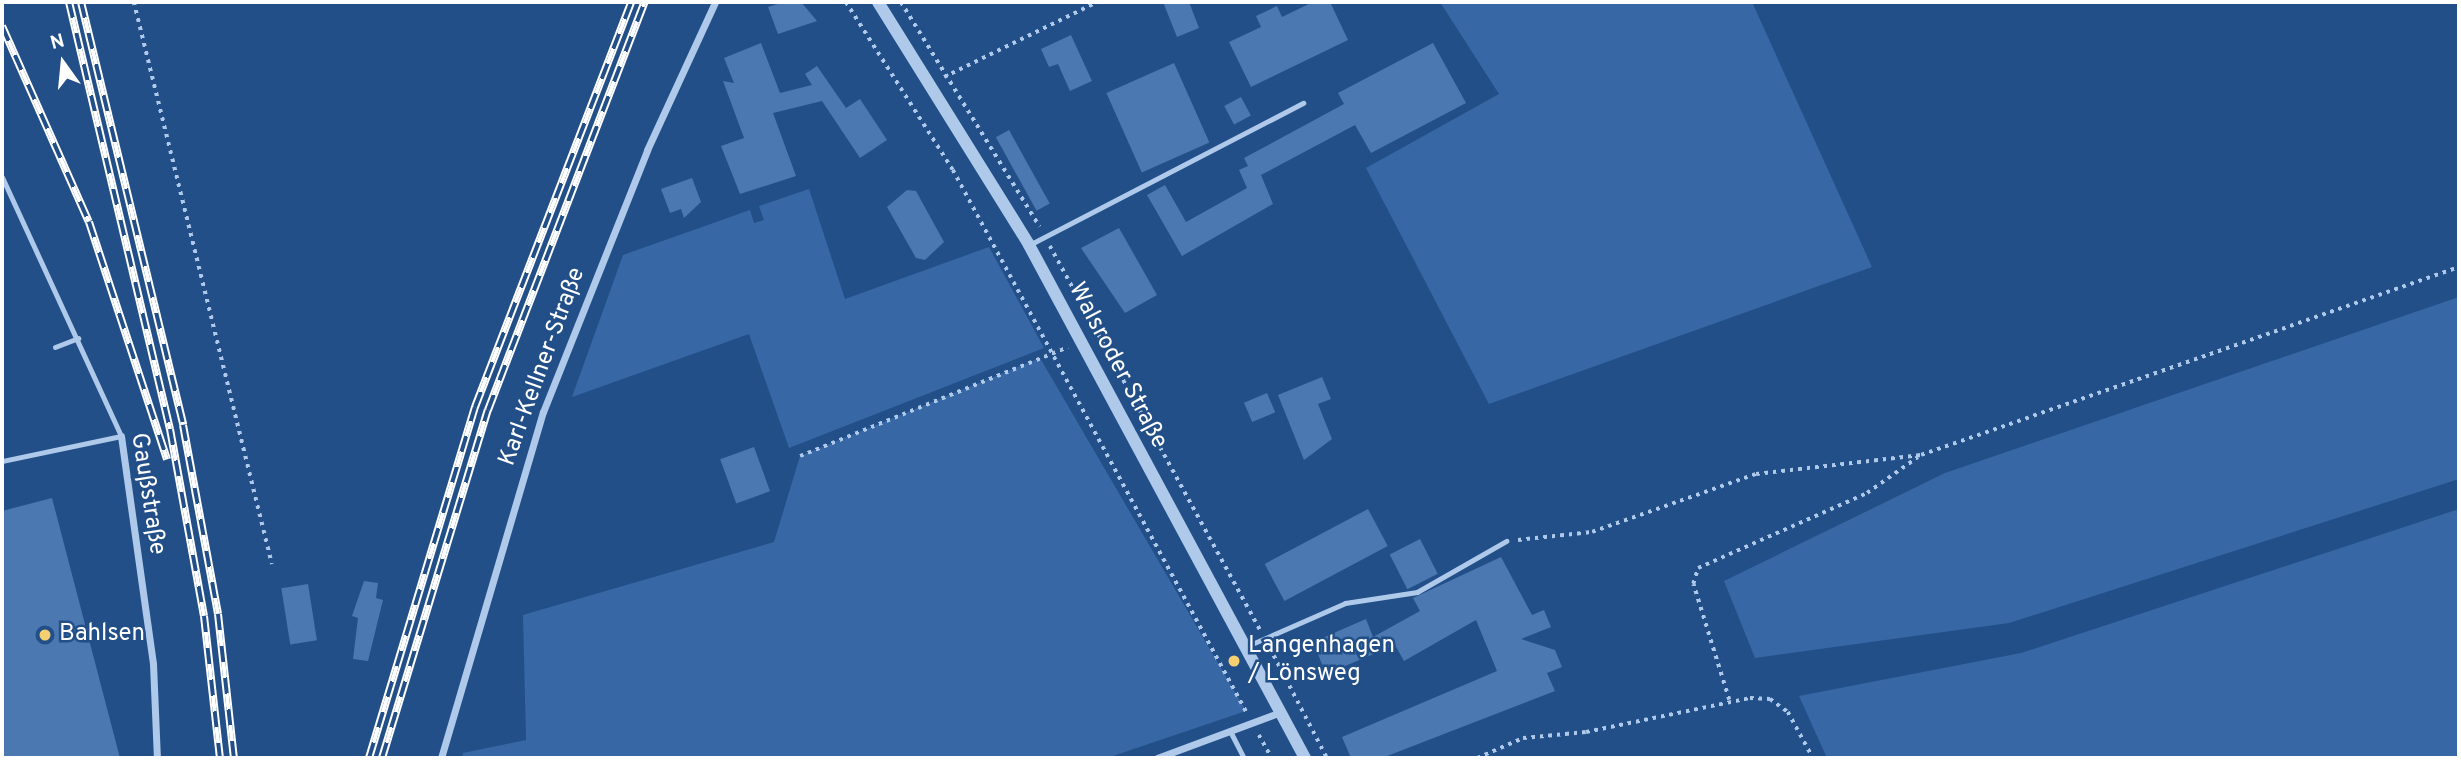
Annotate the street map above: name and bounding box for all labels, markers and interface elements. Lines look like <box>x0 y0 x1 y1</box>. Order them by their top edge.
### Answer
north arrow <box>28 28 98 98</box>
text: N <box>48 29 67 56</box>
street label: Karl-Kellner-Straße <box>494 264 592 470</box>
street label: Walsroder Straße <box>1061 278 1173 454</box>
street label: Gaußstraße <box>123 431 171 557</box>
place label: Bahlsen <box>59 621 145 649</box>
marker: Bahlsen <box>37 627 53 643</box>
place label: Langenhagen / Lönsweg <box>1248 633 1395 689</box>
marker: Langenhagen / Lönsweg <box>1226 653 1242 669</box>

